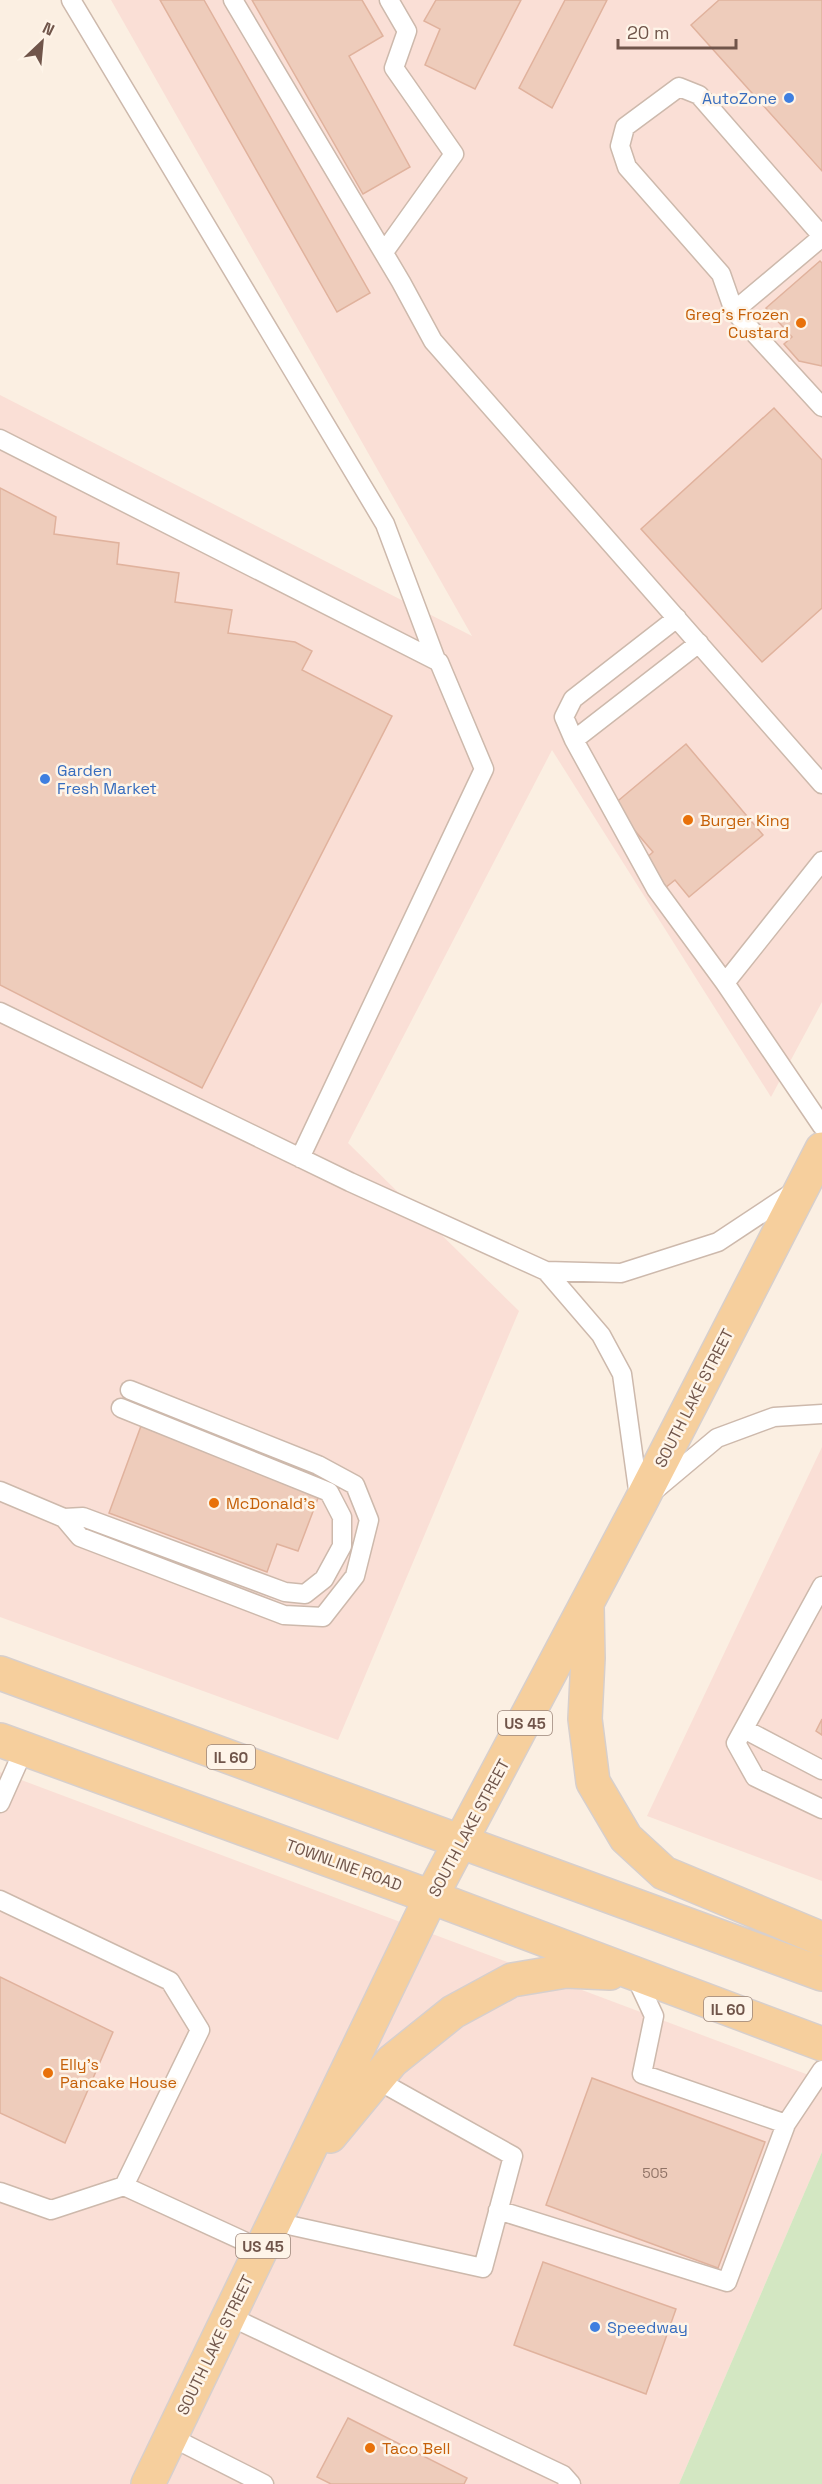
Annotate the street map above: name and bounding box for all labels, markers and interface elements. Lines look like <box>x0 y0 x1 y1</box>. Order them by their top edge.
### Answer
north arrow <box>12 12 72 72</box>
scale bar <box>618 12 736 50</box>
text: N <box>39 17 58 41</box>
text: 20 m <box>627 21 670 44</box>
place label: AutoZone <box>702 88 777 109</box>
marker: AutoZone <box>782 91 796 105</box>
place label: Greg's Frozen Custard <box>685 304 789 343</box>
marker: Greg's Frozen Custard <box>794 316 808 330</box>
place label: Garden Fresh Market <box>57 760 157 799</box>
marker: Garden Fresh Market <box>38 772 52 786</box>
place label: Burger King <box>700 810 790 831</box>
marker: Burger King <box>681 813 695 827</box>
street label: SOUTH LAKE STREET <box>650 1325 738 1471</box>
place label: McDonald's <box>226 1493 316 1514</box>
marker: McDonald's <box>207 1496 221 1510</box>
road number: US 45 <box>498 1711 552 1735</box>
road number: IL 60 <box>207 1745 255 1769</box>
street label: SOUTH LAKE STREET <box>424 1755 514 1901</box>
street label: TOWNLINE ROAD <box>283 1834 405 1896</box>
road number: IL 60 <box>704 1997 752 2021</box>
place label: Elly's Pancake House <box>60 2054 177 2093</box>
marker: Elly's Pancake House <box>41 2066 55 2080</box>
house number: 505 <box>642 2164 668 2182</box>
road number: US 45 <box>236 2234 290 2258</box>
street label: SOUTH LAKE STREET <box>172 2272 258 2418</box>
place label: Speedway <box>607 2317 688 2338</box>
marker: Speedway <box>588 2320 602 2334</box>
place label: Taco Bell <box>382 2438 450 2459</box>
marker: Taco Bell <box>363 2441 377 2455</box>

